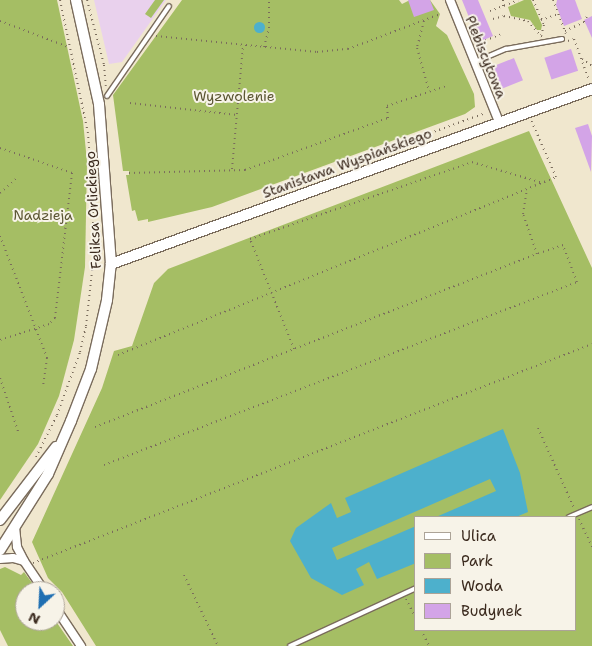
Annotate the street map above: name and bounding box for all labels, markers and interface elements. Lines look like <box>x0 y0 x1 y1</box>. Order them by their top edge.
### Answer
street label: Plebiscytowa <box>462 13 510 101</box>
park label: Wyzwolenie <box>193 88 275 104</box>
street label: Stanisława Wyspiańskiego <box>260 125 434 201</box>
street label: Feliksa Orlickiego <box>82 151 104 269</box>
park label: Nadzieja <box>13 207 73 223</box>
legend <box>414 516 577 631</box>
text: Ulica <box>461 526 496 546</box>
text: Park <box>461 551 493 571</box>
text: Woda <box>461 576 503 596</box>
north arrow <box>15 581 65 631</box>
text: Budynek <box>461 601 522 621</box>
text: N <box>25 608 43 629</box>

